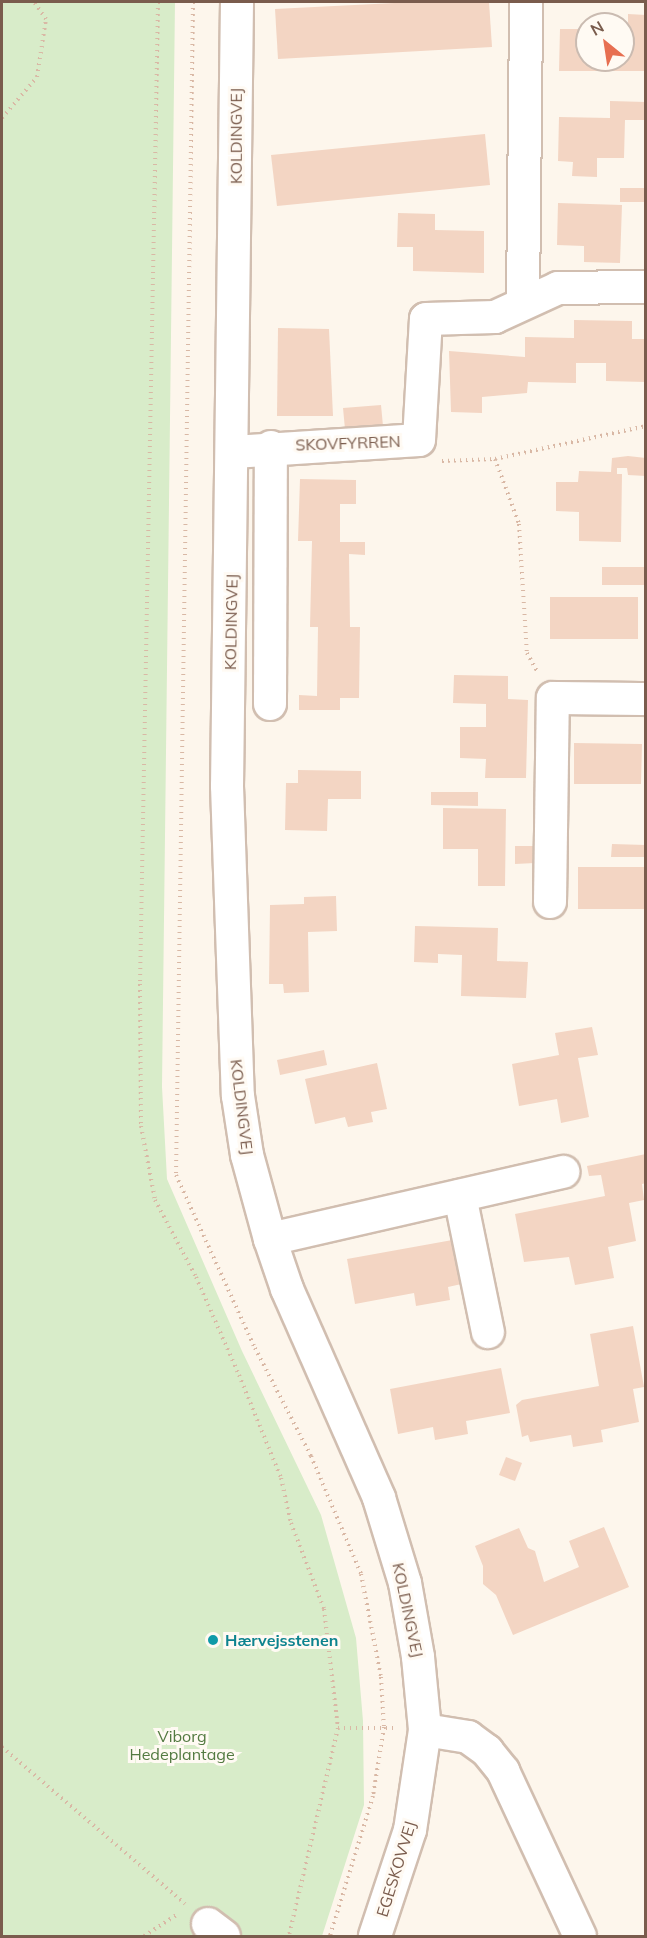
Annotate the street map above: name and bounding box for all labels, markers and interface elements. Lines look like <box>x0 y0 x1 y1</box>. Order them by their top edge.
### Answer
north arrow <box>575 12 635 72</box>
text: N <box>587 16 607 40</box>
street label: KOLDINGVEJ <box>226 88 246 184</box>
street label: SKOVFYRREN <box>295 432 401 454</box>
street label: KOLDINGVEJ <box>221 574 241 670</box>
street label: KOLDINGVEJ <box>227 1058 257 1156</box>
street label: KOLDINGVEJ <box>389 1561 427 1659</box>
place label: Hærvejsstenen <box>225 1630 338 1650</box>
marker: Hærvejsstenen <box>206 1633 220 1647</box>
park label: Viborg Hedeplantage <box>129 1726 235 1764</box>
street label: EGESKOVVEJ <box>372 1819 420 1919</box>

